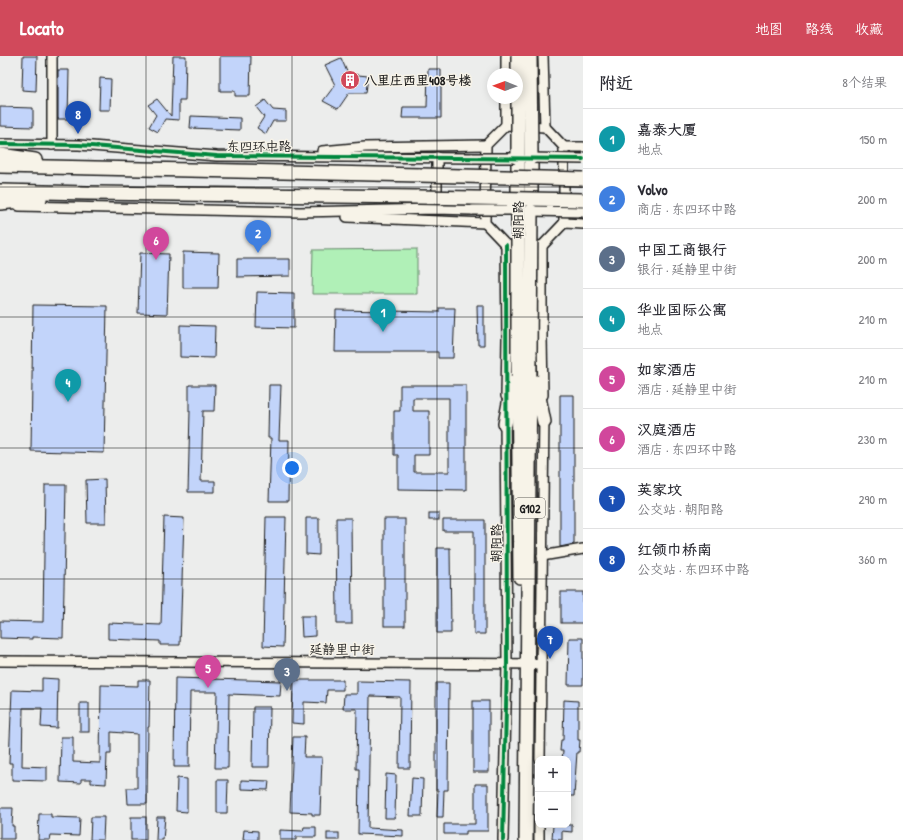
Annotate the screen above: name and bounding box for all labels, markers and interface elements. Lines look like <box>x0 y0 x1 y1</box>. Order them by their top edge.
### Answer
text: Locato <box>20 15 64 41</box>
text: 地图 <box>755 19 783 38</box>
text: 路线 <box>805 19 833 38</box>
text: 收藏 <box>855 19 883 38</box>
north arrow <box>487 68 523 104</box>
building icon: 八里庄西里408号楼 <box>339 69 361 91</box>
place label: 八里庄西里408号楼 <box>364 71 471 89</box>
text: 附近 <box>599 71 633 94</box>
text: 8个结果 <box>842 73 887 91</box>
pin: 8 <box>65 101 91 134</box>
text: 嘉泰大厦 <box>637 119 697 140</box>
text: 1 <box>610 130 614 148</box>
text: 150 m <box>859 130 887 148</box>
street label: 东四环中路 <box>226 137 292 155</box>
text: 地点 <box>637 140 663 158</box>
text: Volvo <box>637 179 668 200</box>
text: 2 <box>609 190 615 208</box>
text: 200 m <box>857 190 887 208</box>
street label: 朝阳路 <box>509 200 527 240</box>
text: 商店 · 东四环中路 <box>637 200 737 218</box>
pin: 2 <box>245 220 271 253</box>
pin: 6 <box>143 227 169 260</box>
text: 中国工商银行 <box>637 239 727 260</box>
text: 3 <box>609 250 615 268</box>
text: 200 m <box>857 250 887 268</box>
text: 银行 · 延静里中街 <box>637 260 737 278</box>
pin: 1 <box>370 299 396 332</box>
text: 华业国际公寓 <box>637 299 727 320</box>
text: 4 <box>610 310 614 328</box>
text: 210 m <box>859 310 887 328</box>
text: 地点 <box>637 320 663 338</box>
text: 如家酒店 <box>637 359 697 380</box>
pin: 4 <box>55 369 81 402</box>
text: 5 <box>609 370 615 388</box>
text: 210 m <box>859 370 887 388</box>
text: 酒店 · 延静里中街 <box>637 380 737 398</box>
text: 汉庭酒店 <box>637 419 697 440</box>
text: 6 <box>609 430 615 448</box>
text: 230 m <box>857 430 887 448</box>
text: 酒店 · 东四环中路 <box>637 440 737 458</box>
your location <box>282 458 302 478</box>
text: 英家坟 <box>637 479 682 500</box>
text: 7 <box>609 490 615 508</box>
text: 290 m <box>858 490 887 508</box>
road number: G102 <box>515 498 545 518</box>
text: 公交站 · 朝阳路 <box>637 500 724 518</box>
street label: 朝阳路 <box>487 523 505 563</box>
text: 红领巾桥南 <box>637 539 712 560</box>
text: 8 <box>609 550 615 568</box>
text: 360 m <box>858 550 887 568</box>
text: 公交站 · 东四环中路 <box>637 560 750 578</box>
pin: 7 <box>537 626 563 659</box>
street label: 延静里中街 <box>309 640 375 658</box>
pin: 5 <box>195 655 221 688</box>
pin: 3 <box>274 658 300 691</box>
map controls <box>535 756 571 828</box>
button: + <box>535 756 571 792</box>
button: − <box>535 792 571 828</box>

